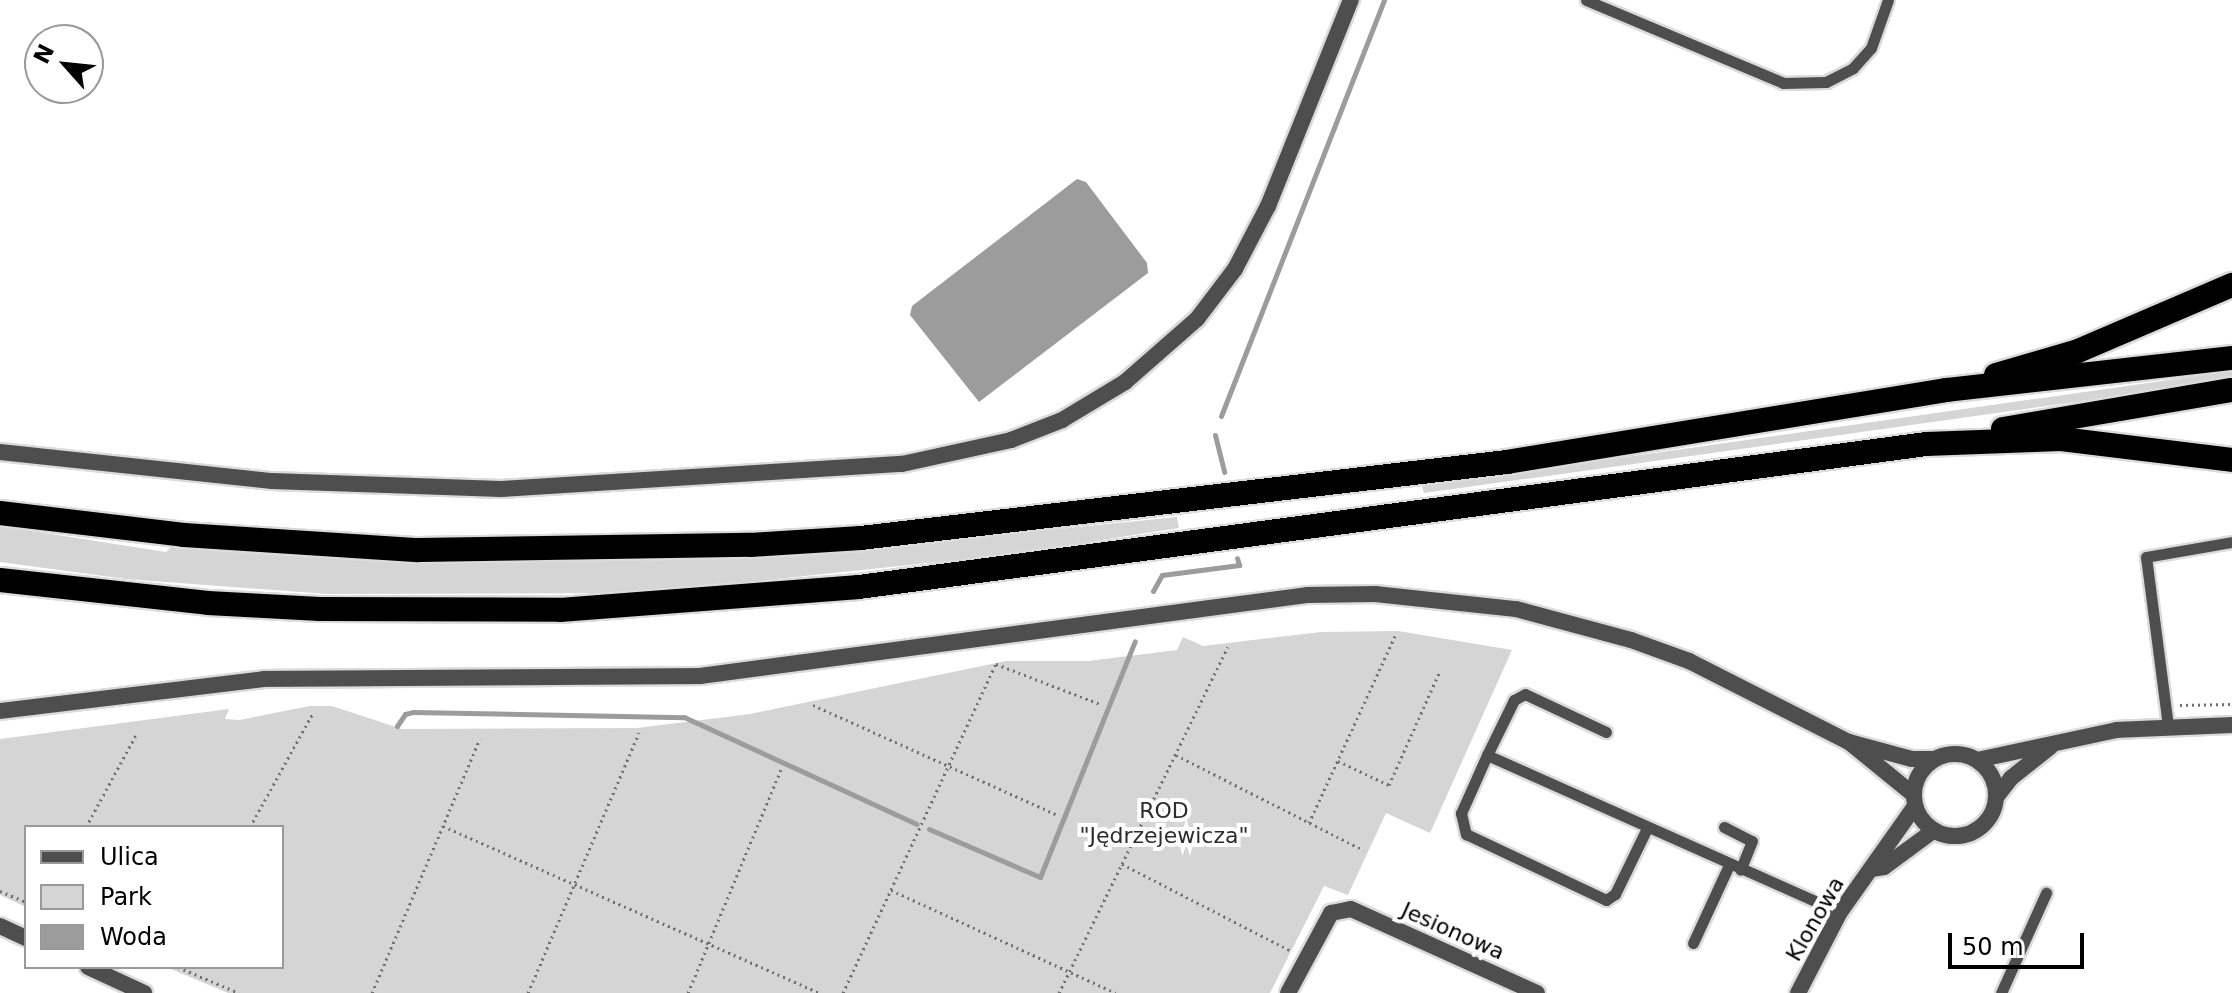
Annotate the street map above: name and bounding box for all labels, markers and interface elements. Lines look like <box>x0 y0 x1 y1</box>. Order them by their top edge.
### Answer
north arrow <box>24 24 104 104</box>
text: N <box>29 40 59 68</box>
park label: ROD "Jędrzejewicza" <box>1079 797 1249 848</box>
legend <box>24 825 284 969</box>
text: Ulica <box>100 843 159 871</box>
street label: Klonowa <box>1780 872 1850 966</box>
text: Park <box>100 883 152 911</box>
street label: Jesionowa <box>1397 897 1509 965</box>
scale bar <box>1952 917 2088 967</box>
text: Woda <box>100 923 167 951</box>
text: 50 m <box>1962 933 2024 961</box>

